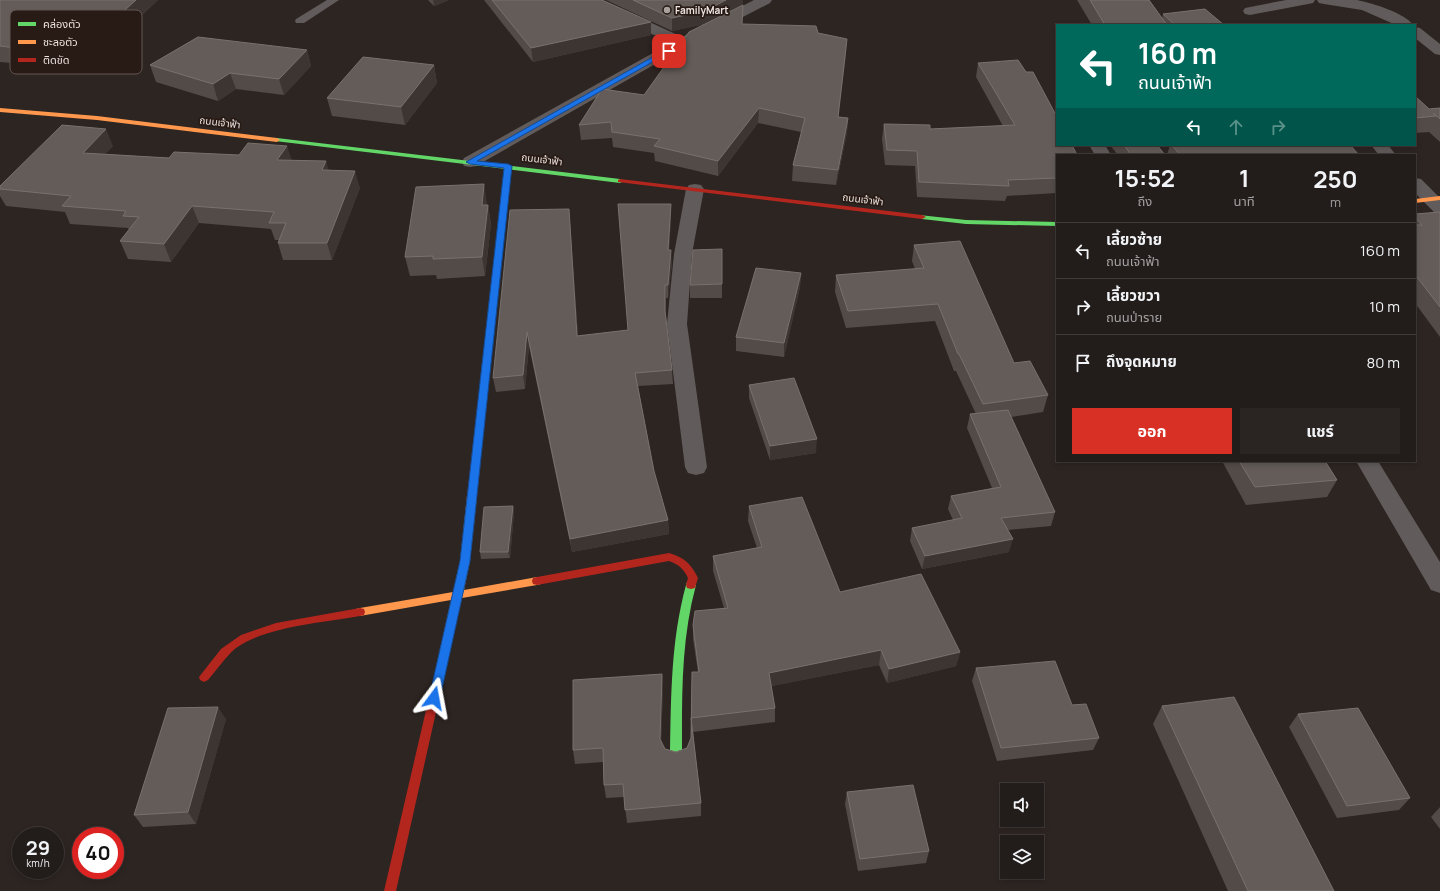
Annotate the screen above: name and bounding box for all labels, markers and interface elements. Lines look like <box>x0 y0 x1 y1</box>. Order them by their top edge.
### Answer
place label: FamilyMart <box>675 3 729 17</box>
marker: FamilyMart <box>662 5 672 15</box>
legend <box>10 10 142 74</box>
text: คล่องตัว <box>43 16 81 31</box>
text: ชะลอตัว <box>43 34 78 49</box>
pin <box>652 34 686 68</box>
text: 160 m <box>1138 34 1217 72</box>
icon: arrive <box>658 40 680 62</box>
icon: left <box>1072 40 1124 92</box>
text: ติดขัด <box>43 52 70 67</box>
text: ถนนเจ้าฟ้า <box>1138 70 1212 94</box>
street label: ถนนเจ้าฟ้า <box>199 113 241 131</box>
icon: left <box>1183 116 1205 138</box>
icon: ahead <box>1225 116 1247 138</box>
icon: right <box>1267 116 1289 138</box>
street label: ถนนเจ้าฟ้า <box>521 150 563 168</box>
text: 15:52 <box>1115 161 1175 194</box>
text: 1 <box>1239 161 1249 194</box>
text: 250 <box>1313 162 1357 195</box>
street label: ถนนเจ้าฟ้า <box>842 190 884 208</box>
text: ถึง <box>1137 192 1152 210</box>
text: นาที <box>1234 192 1255 210</box>
text: m <box>1330 193 1341 211</box>
text: เลี้ยวซ้าย <box>1106 229 1162 250</box>
icon: left <box>1072 240 1094 262</box>
text: 160 m <box>1360 240 1400 261</box>
text: ถนนเจ้าฟ้า <box>1106 252 1160 270</box>
text: เลี้ยวขวา <box>1106 285 1160 306</box>
icon: right <box>1072 296 1094 318</box>
text: 10 m <box>1369 296 1400 317</box>
text: ถนนป่าราย <box>1106 308 1162 326</box>
text: ถึงจุดหมาย <box>1106 351 1177 372</box>
icon: arrive <box>1072 352 1094 374</box>
text: 80 m <box>1366 352 1400 373</box>
button: ออก <box>1072 408 1232 454</box>
button: แชร์ <box>1240 408 1400 454</box>
position arrow <box>413 677 455 719</box>
map controls <box>1000 783 1044 879</box>
button: sound <box>1000 783 1044 827</box>
speed limit sign: 40 <box>72 827 124 879</box>
text: 29 <box>26 834 50 861</box>
button: layers <box>1000 835 1044 879</box>
text: km/h <box>26 856 50 870</box>

